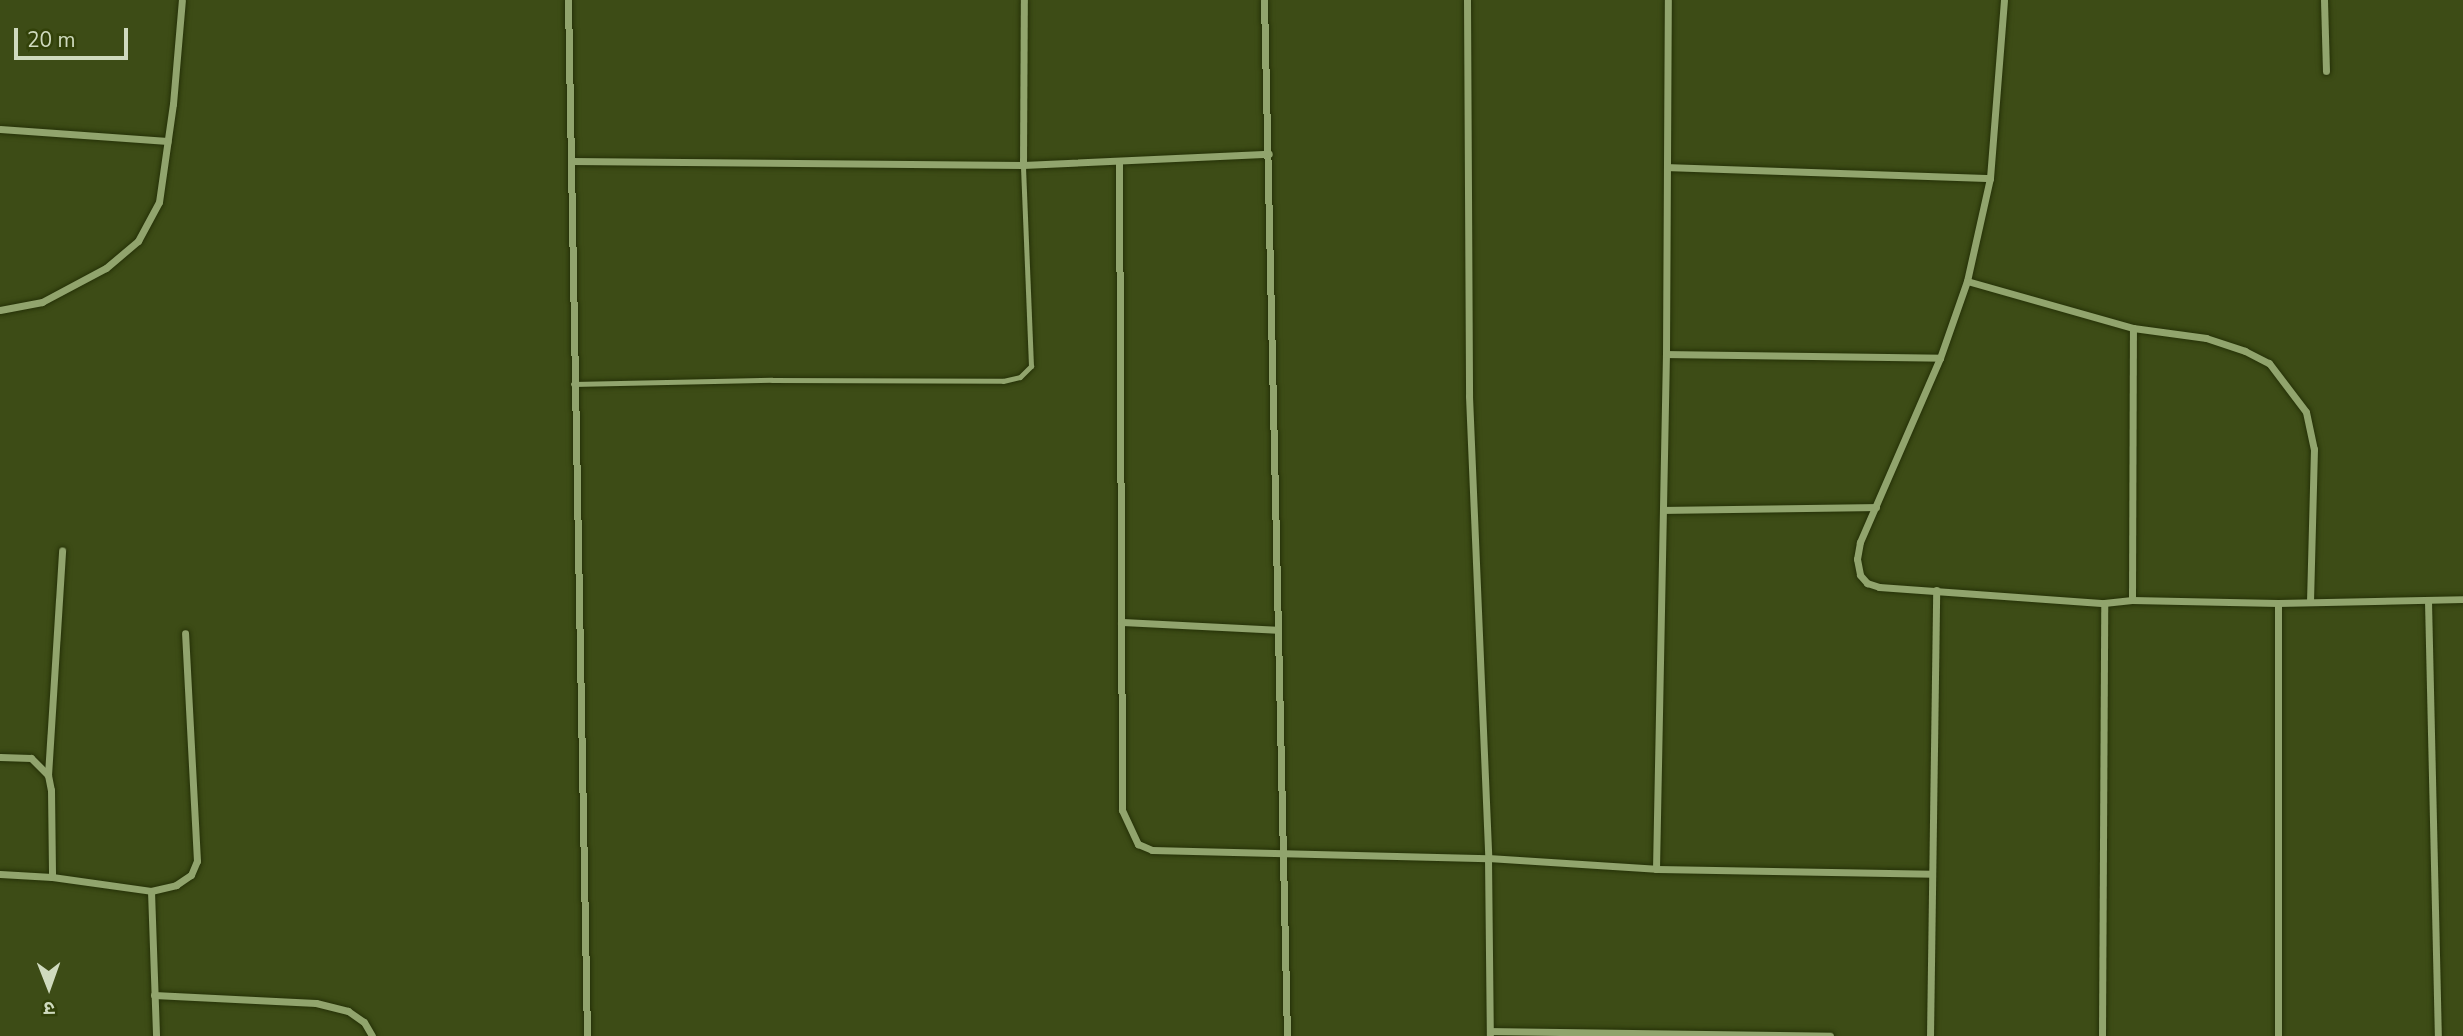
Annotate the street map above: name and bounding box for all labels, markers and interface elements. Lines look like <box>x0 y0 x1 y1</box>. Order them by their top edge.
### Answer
scale bar <box>18 14 131 58</box>
text: 20 m <box>27 26 76 54</box>
north arrow <box>14 952 84 1022</box>
text: उ <box>44 995 55 1021</box>

